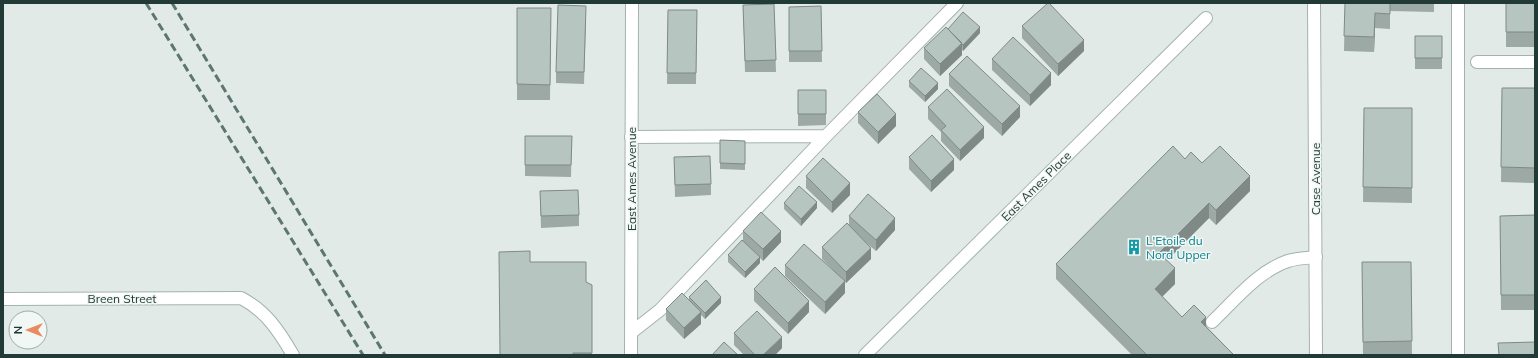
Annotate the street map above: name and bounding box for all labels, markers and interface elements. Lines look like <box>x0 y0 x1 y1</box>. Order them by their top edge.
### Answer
street label: East Ames Avenue <box>624 127 639 231</box>
street label: Case Avenue <box>1308 143 1323 215</box>
street label: East Ames Place <box>998 148 1074 224</box>
place label: L'Etoile du Nord Upper <box>1146 233 1211 262</box>
building icon: L'Etoile du Nord Upper <box>1125 238 1143 256</box>
street label: Breen Street <box>88 291 156 306</box>
north arrow <box>8 310 48 350</box>
text: N <box>11 326 25 334</box>

